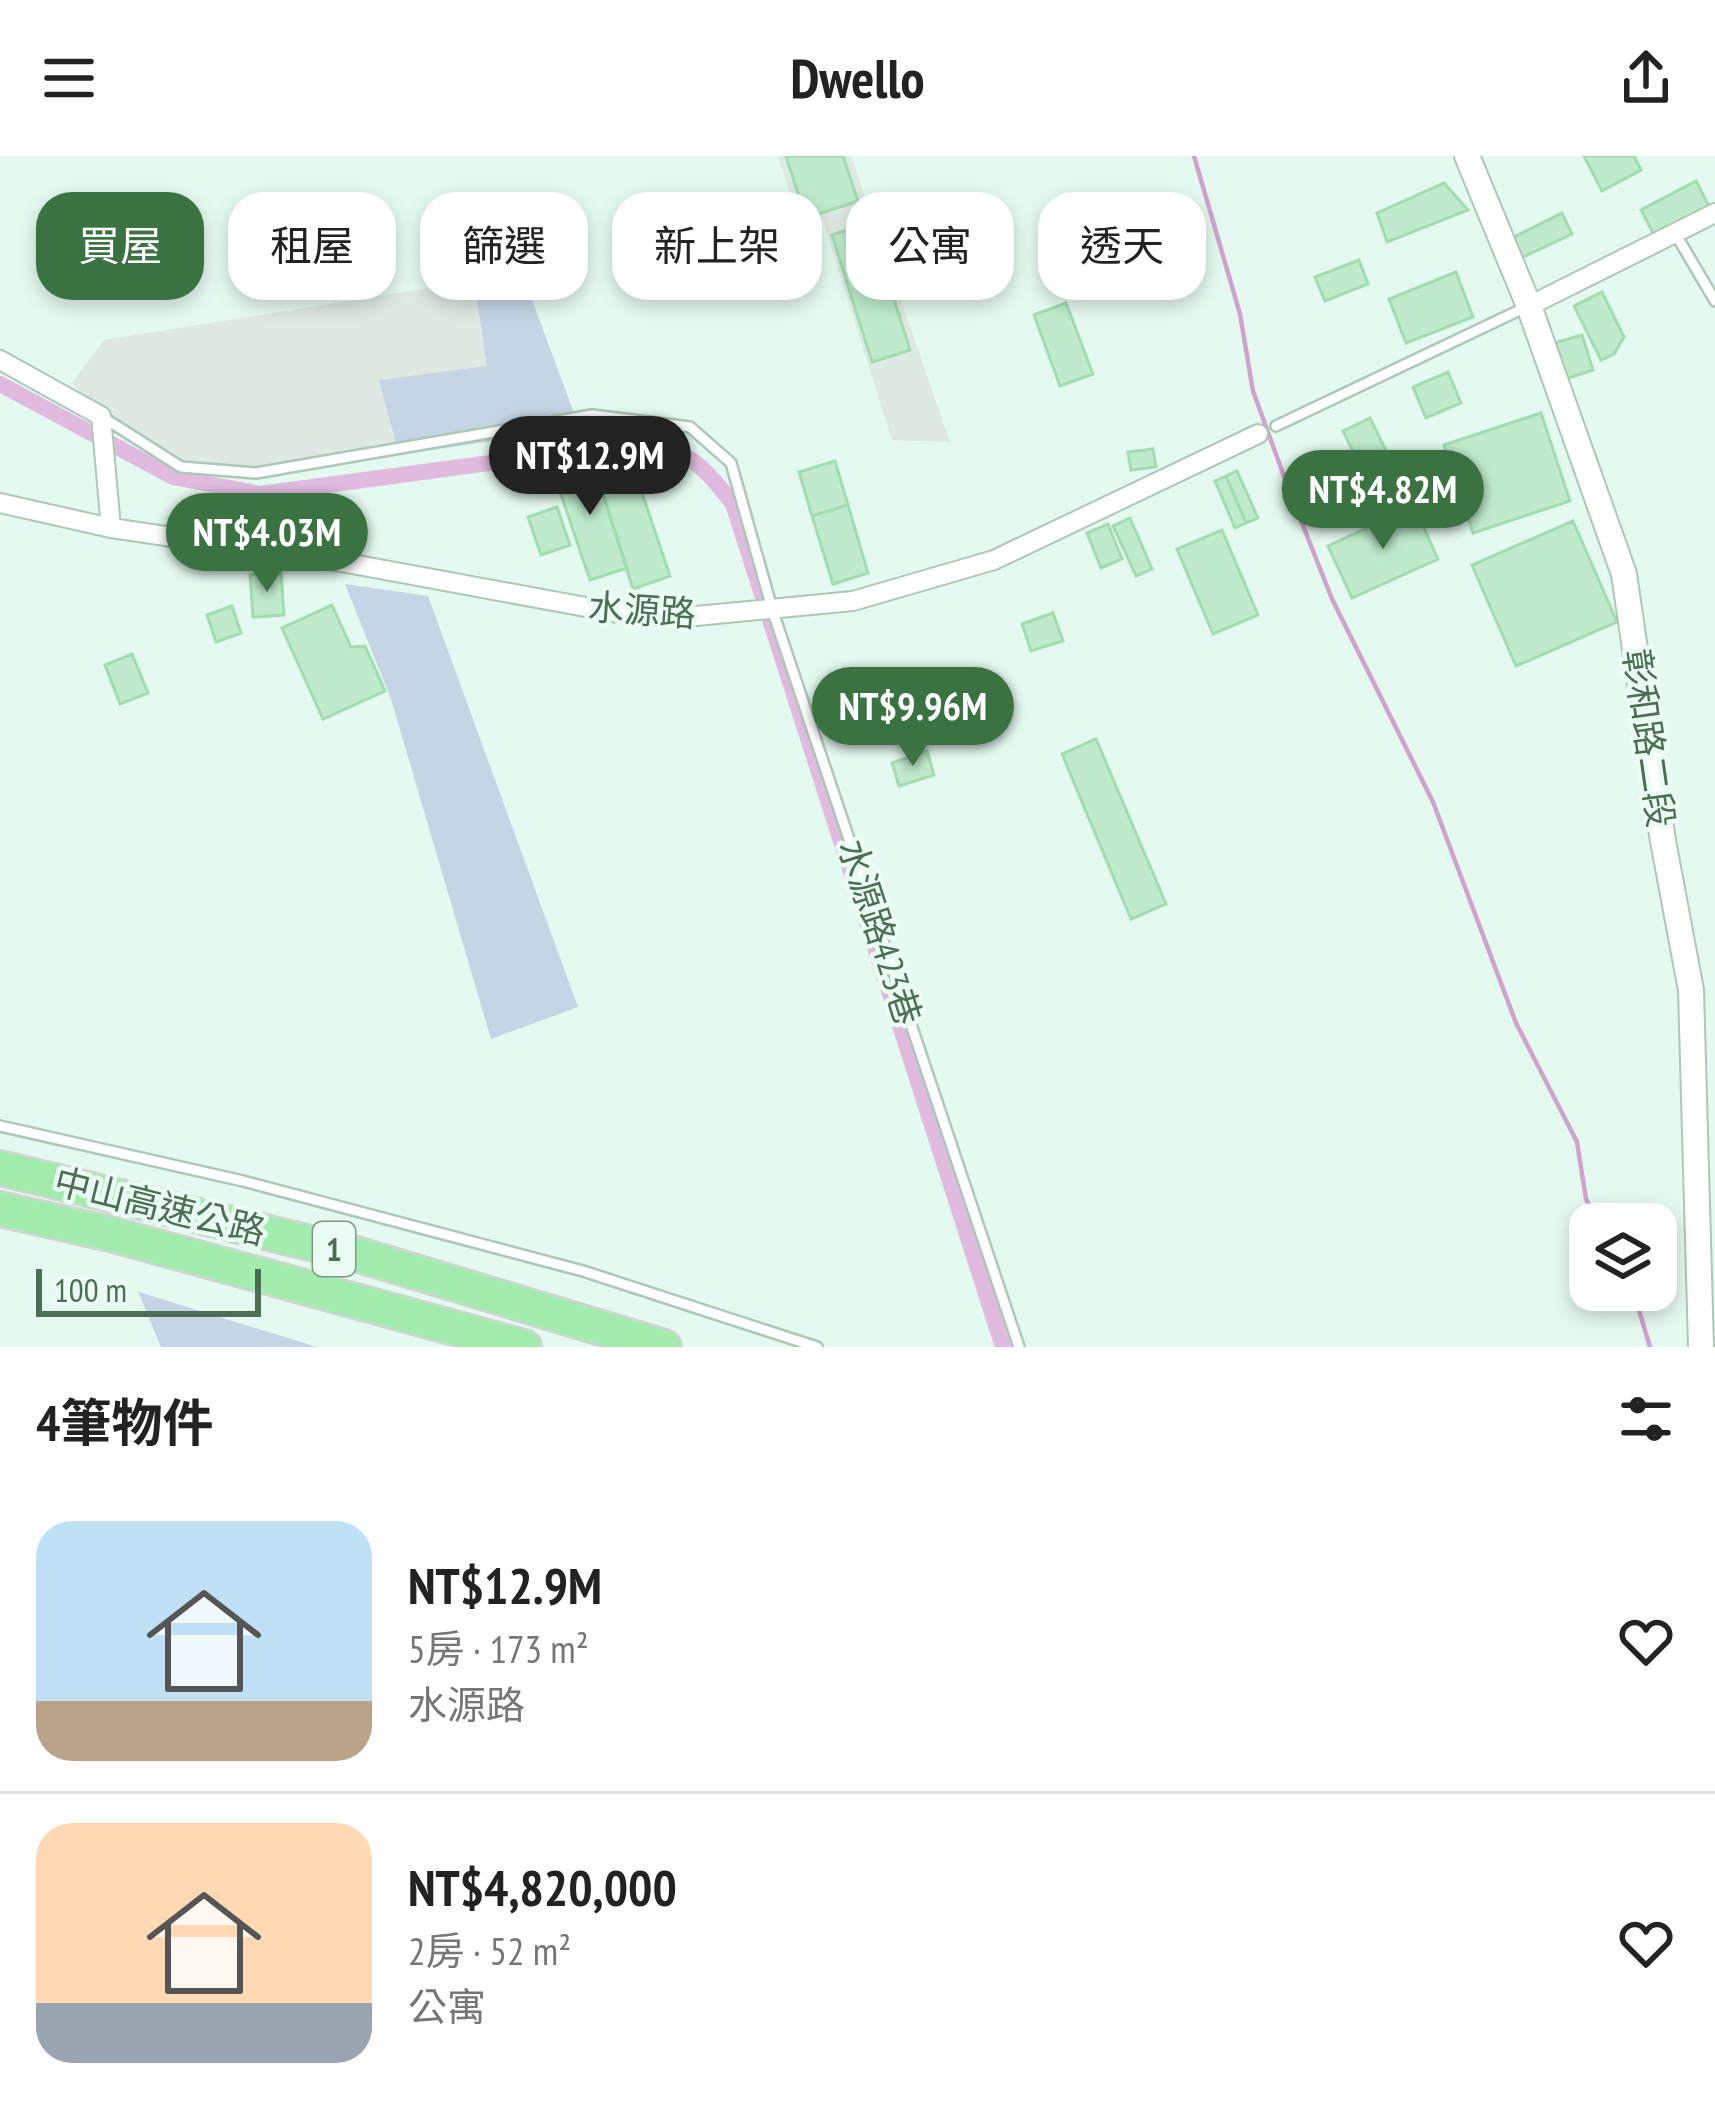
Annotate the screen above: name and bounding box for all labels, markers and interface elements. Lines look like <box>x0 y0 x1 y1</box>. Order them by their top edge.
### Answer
text: Dwello <box>790 43 925 113</box>
icon: menu <box>36 45 102 111</box>
icon: share <box>1613 45 1679 111</box>
chip: 買屋 <box>36 192 204 300</box>
chip: 租屋 <box>228 192 396 300</box>
chip: 篩選 <box>420 192 588 300</box>
chip: 新上架 <box>612 192 822 300</box>
chip: 公寓 <box>846 192 1014 300</box>
chip: 透天 <box>1038 192 1206 300</box>
pin: NT$12.9M <box>466 416 714 518</box>
text: NT$12.9M <box>516 429 664 480</box>
pin: NT$4.82M <box>1259 450 1507 552</box>
text: NT$4.82M <box>1309 463 1457 514</box>
pin: NT$4.03M <box>143 493 391 595</box>
text: NT$4.03M <box>193 506 341 557</box>
street label: 水源路 <box>587 582 698 637</box>
street label: 彰和路二段 <box>1614 646 1685 830</box>
pin: NT$9.96M <box>789 667 1037 769</box>
text: NT$9.96M <box>839 680 987 731</box>
street label: 水源路423巷 <box>828 833 933 1031</box>
street label: 中山高速公路 <box>50 1157 271 1254</box>
map controls <box>1569 1203 1677 1311</box>
button: layers <box>1569 1203 1677 1311</box>
road number: 1 <box>313 1222 355 1276</box>
scale bar <box>36 1263 261 1316</box>
text: 100 m <box>54 1268 127 1311</box>
icon: filters <box>1613 1386 1679 1452</box>
text: 4筆物件 <box>36 1389 213 1455</box>
text: NT$12.9M <box>408 1552 602 1618</box>
icon: home <box>132 1569 276 1713</box>
icon: heart <box>1613 1608 1679 1674</box>
text: 5房 · 173 m² <box>408 1623 589 1674</box>
text: 水源路 <box>408 1679 525 1730</box>
text: NT$4,820,000 <box>408 1854 677 1920</box>
icon: home <box>132 1871 276 2015</box>
icon: heart <box>1613 1910 1679 1976</box>
text: 2房 · 52 m² <box>408 1925 571 1976</box>
text: 公寓 <box>408 1981 486 2032</box>

